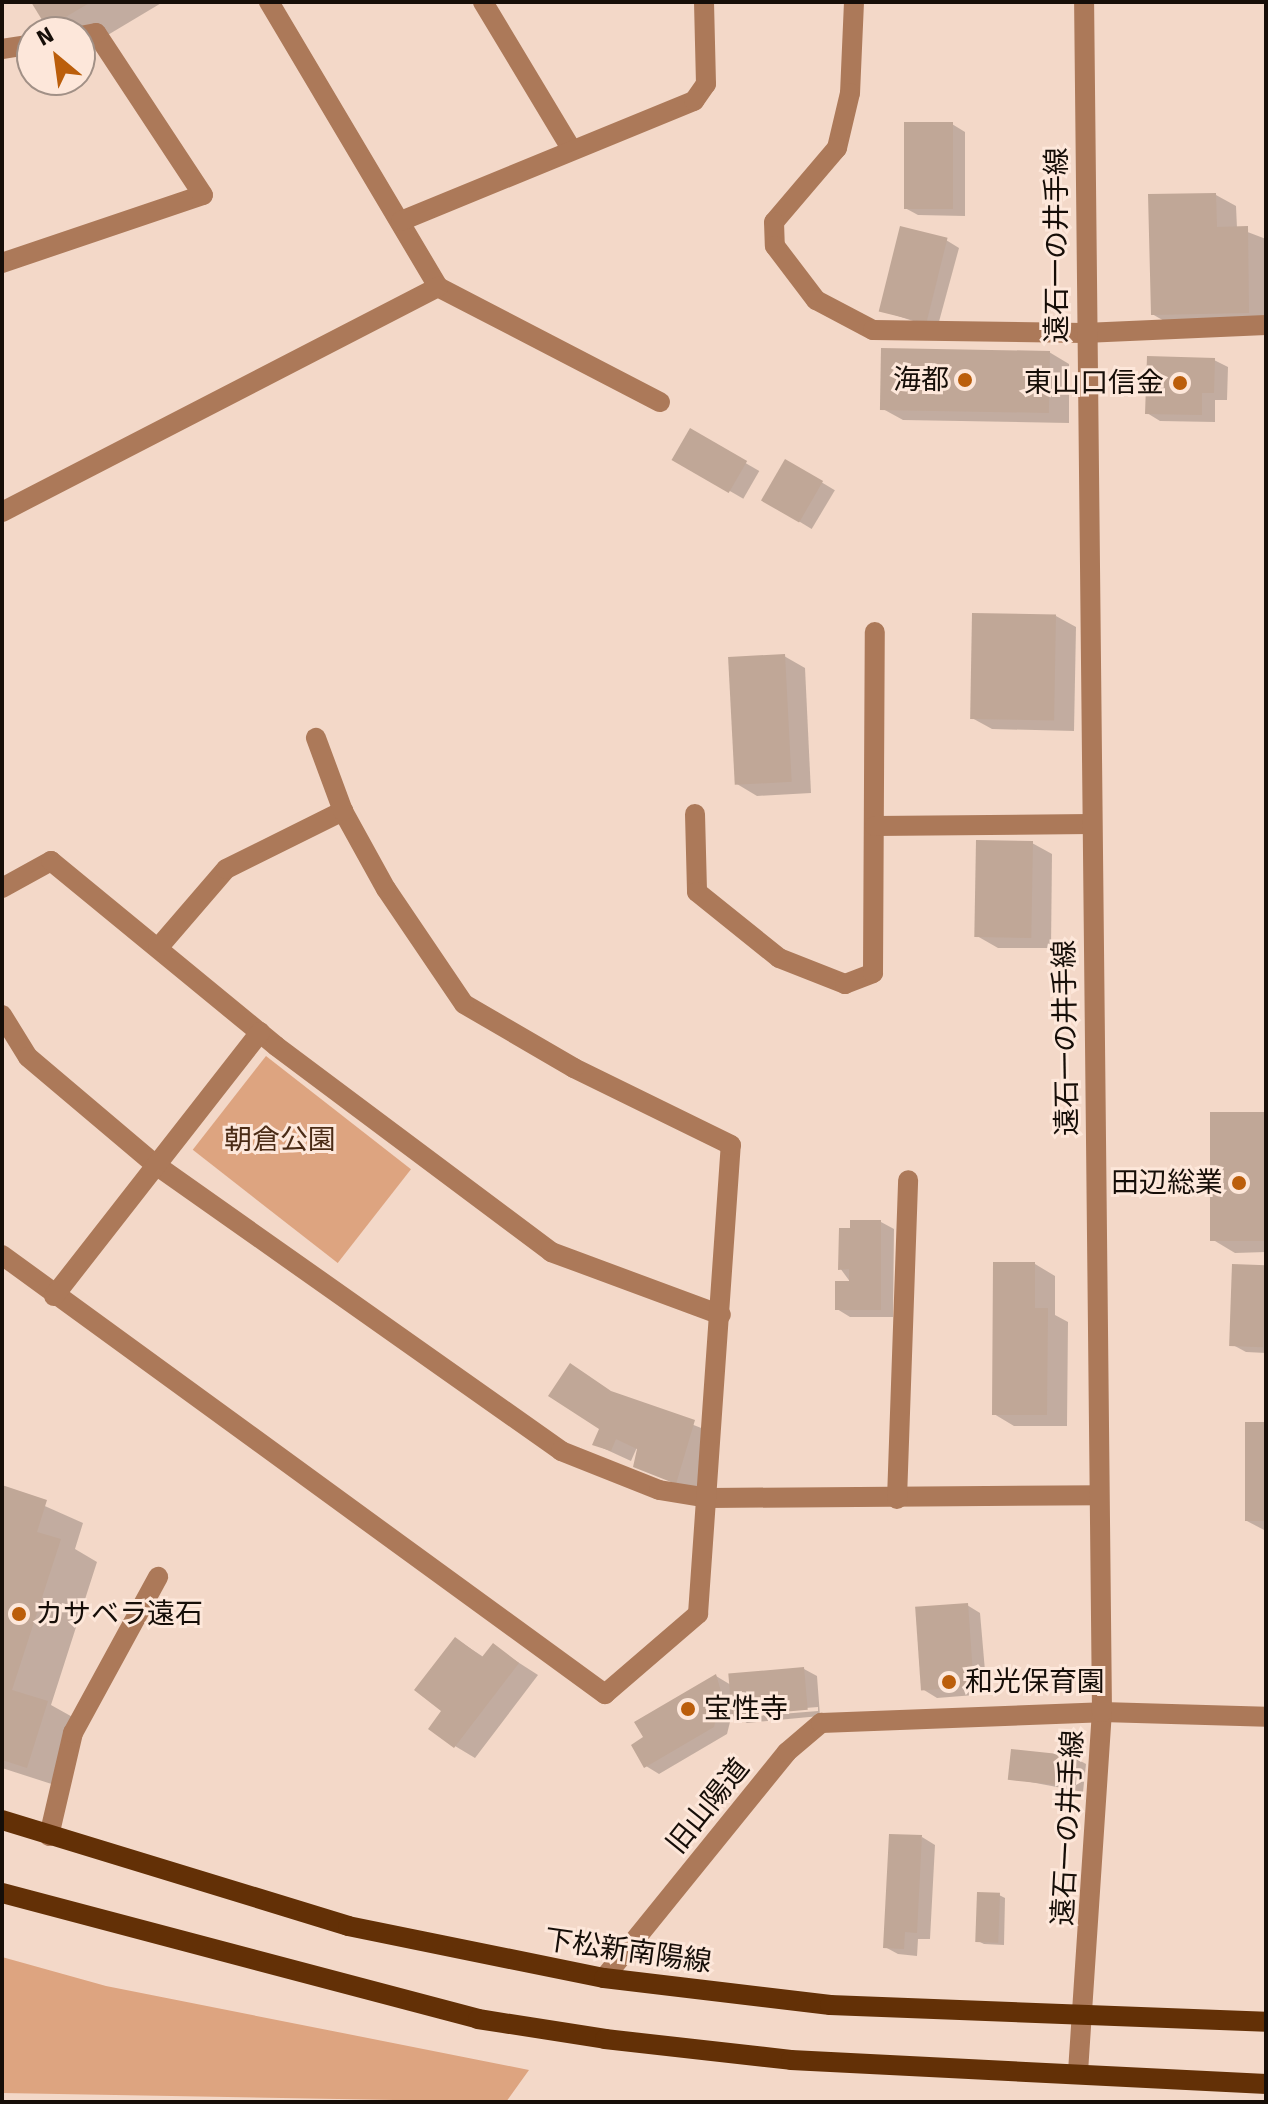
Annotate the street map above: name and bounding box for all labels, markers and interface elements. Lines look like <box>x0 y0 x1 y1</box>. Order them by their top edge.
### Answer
north arrow <box>16 16 96 96</box>
text: N <box>32 21 58 52</box>
street label: 遠石一の井手線 <box>1040 147 1074 343</box>
place label: 海都 <box>893 363 949 397</box>
place label: 東山口信金 <box>1024 366 1164 400</box>
marker: 海都 <box>956 371 974 389</box>
marker: 東山口信金 <box>1171 374 1189 392</box>
street label: 遠石一の井手線 <box>1047 940 1085 1136</box>
park label: 朝倉公園 <box>224 1123 336 1157</box>
place label: 田辺総業 <box>1111 1166 1223 1200</box>
marker: 田辺総業 <box>1230 1174 1248 1192</box>
place label: カサベラ遠石 <box>35 1597 203 1631</box>
marker: カサベラ遠石 <box>10 1605 28 1623</box>
place label: 和光保育園 <box>965 1665 1105 1699</box>
marker: 和光保育園 <box>940 1673 958 1691</box>
place label: 宝性寺 <box>704 1692 788 1726</box>
marker: 宝性寺 <box>679 1700 697 1718</box>
street label: 遠石一の井手線 <box>1046 1729 1090 1927</box>
street label: 旧山陽道 <box>660 1752 756 1860</box>
street label: 下松新南陽線 <box>542 1923 714 1979</box>

